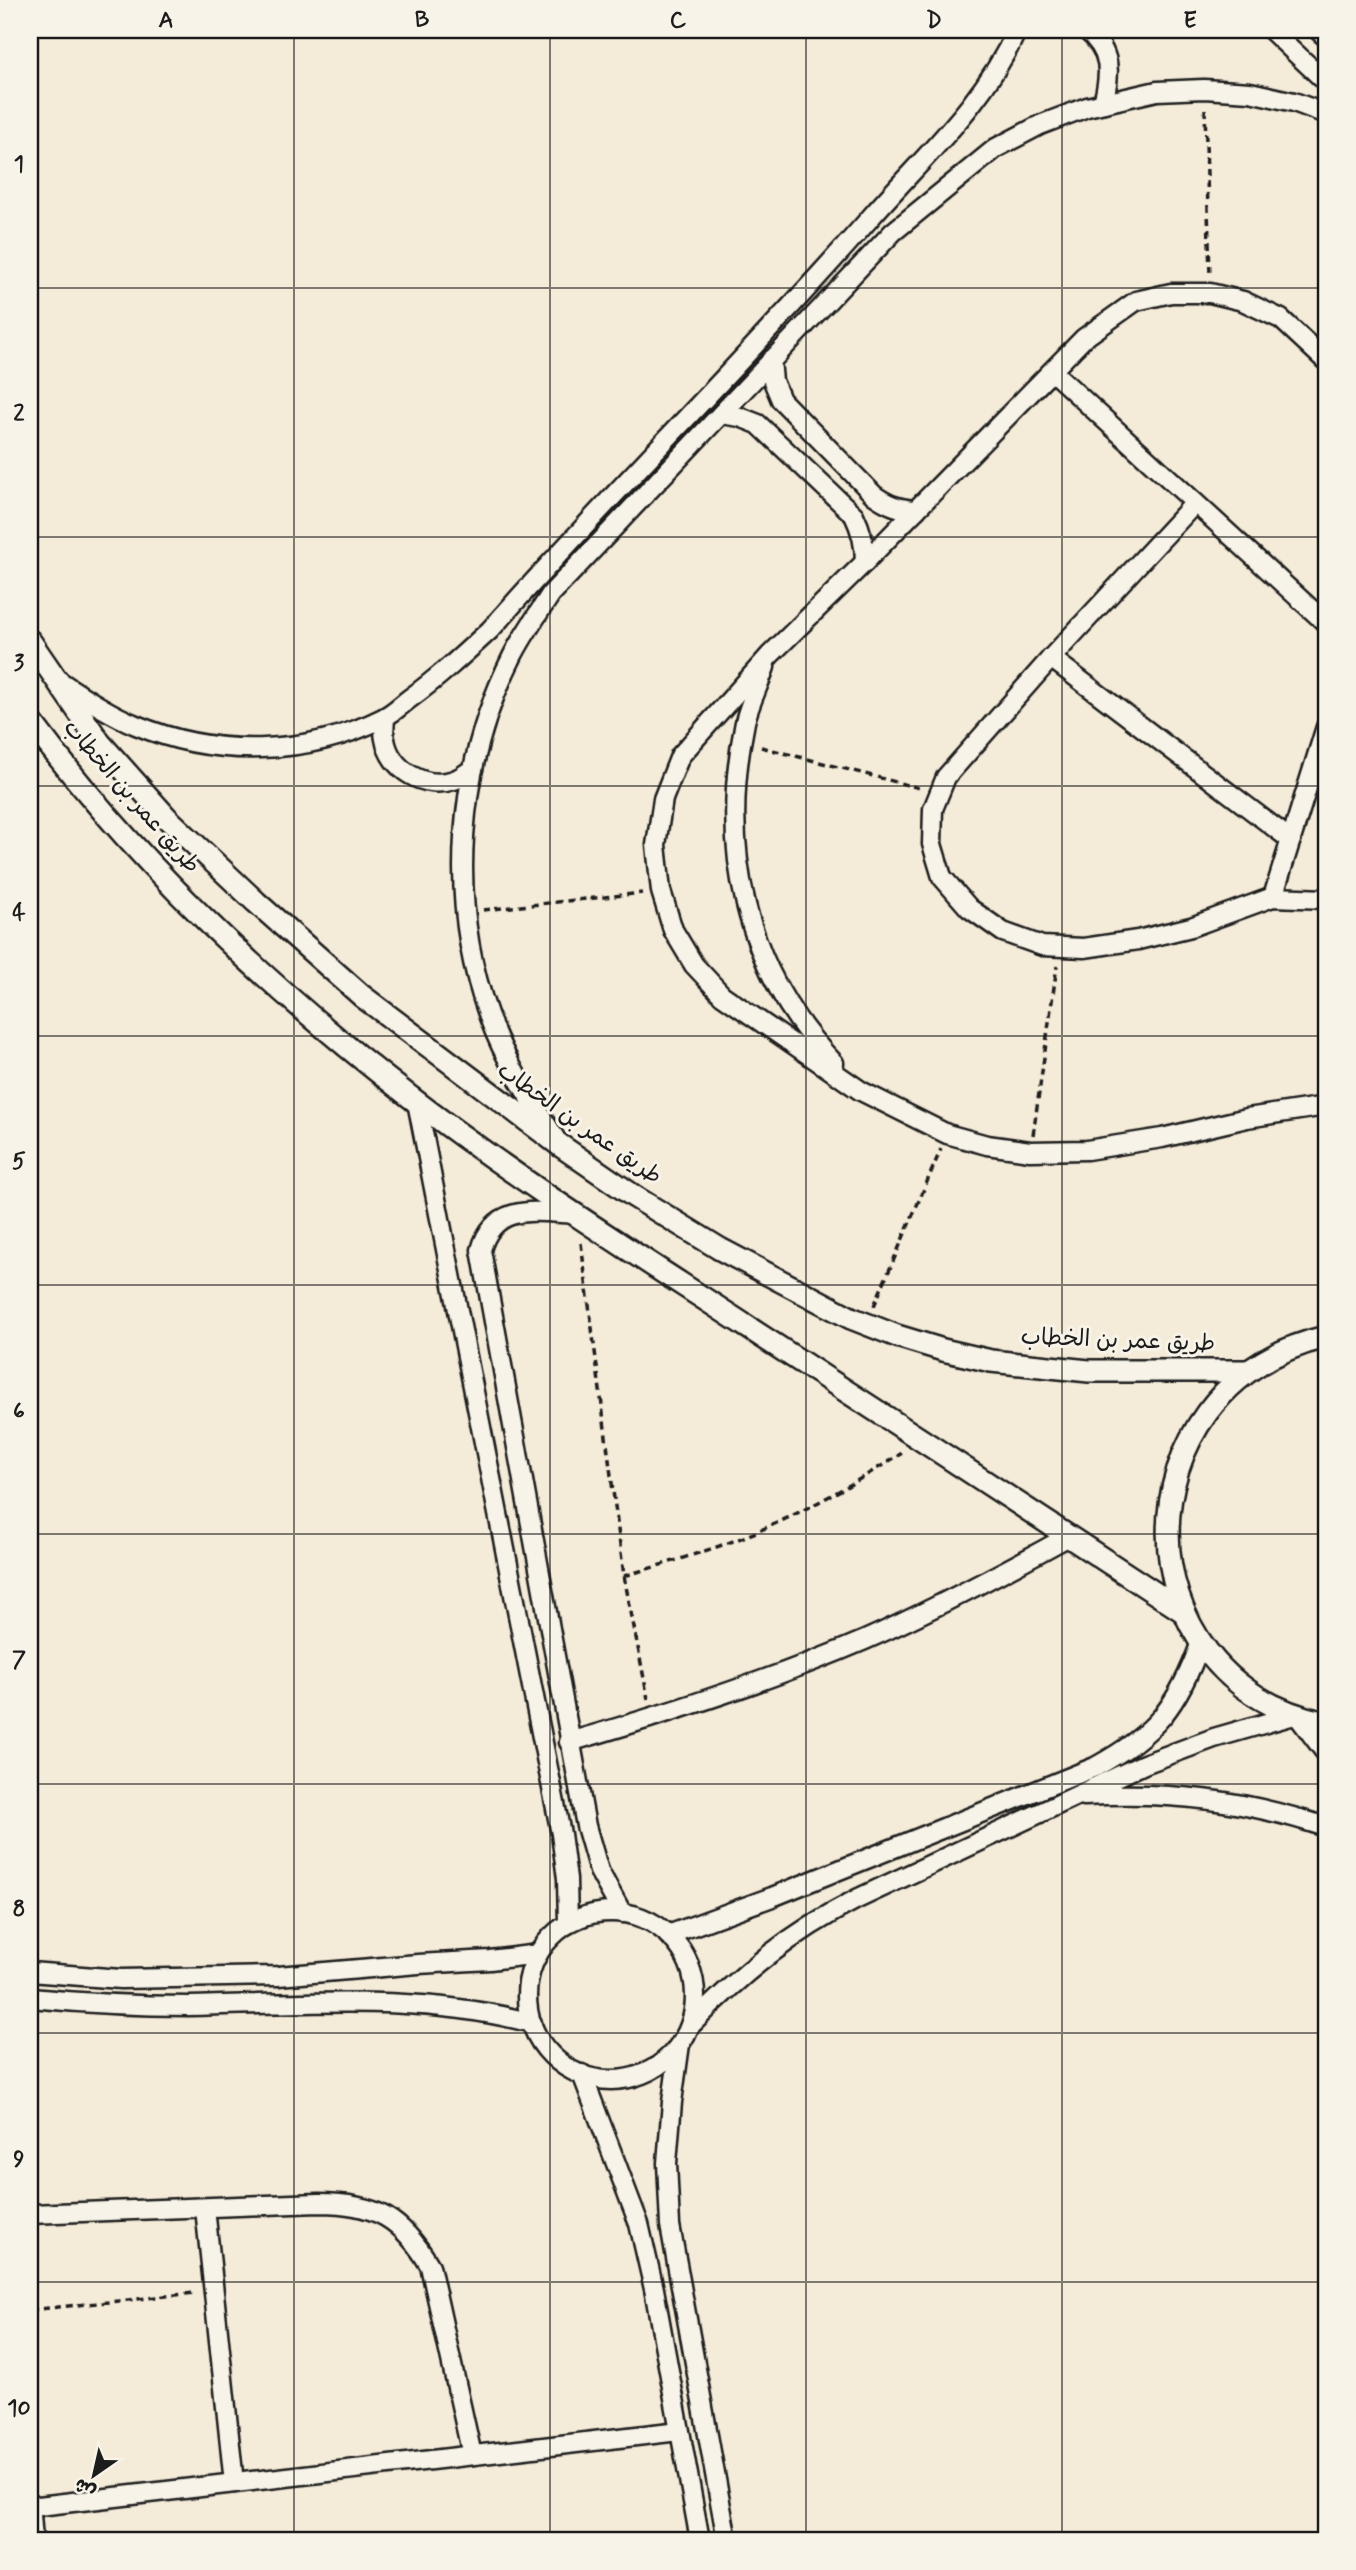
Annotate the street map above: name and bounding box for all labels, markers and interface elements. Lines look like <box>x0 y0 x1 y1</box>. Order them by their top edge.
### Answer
text: A <box>158 6 174 36</box>
text: B <box>415 6 430 36</box>
text: C <box>670 6 687 36</box>
text: D <box>926 6 942 36</box>
text: E <box>1183 6 1197 36</box>
text: 1 <box>14 150 24 180</box>
text: 2 <box>13 399 25 429</box>
text: 3 <box>14 649 25 679</box>
street label: طريق عمر بن الخطاب <box>56 714 206 880</box>
text: 4 <box>12 898 26 928</box>
street label: طريق عمر بن الخطاب <box>491 1056 667 1192</box>
text: 5 <box>12 1147 26 1177</box>
street label: طريق عمر بن الخطاب <box>1020 1323 1216 1359</box>
text: 6 <box>13 1397 25 1427</box>
text: 7 <box>12 1646 26 1676</box>
text: 8 <box>13 1895 25 1925</box>
text: 9 <box>13 2145 25 2175</box>
text: 10 <box>7 2394 31 2424</box>
north arrow <box>60 2440 130 2510</box>
text: ش <box>70 2472 101 2504</box>

